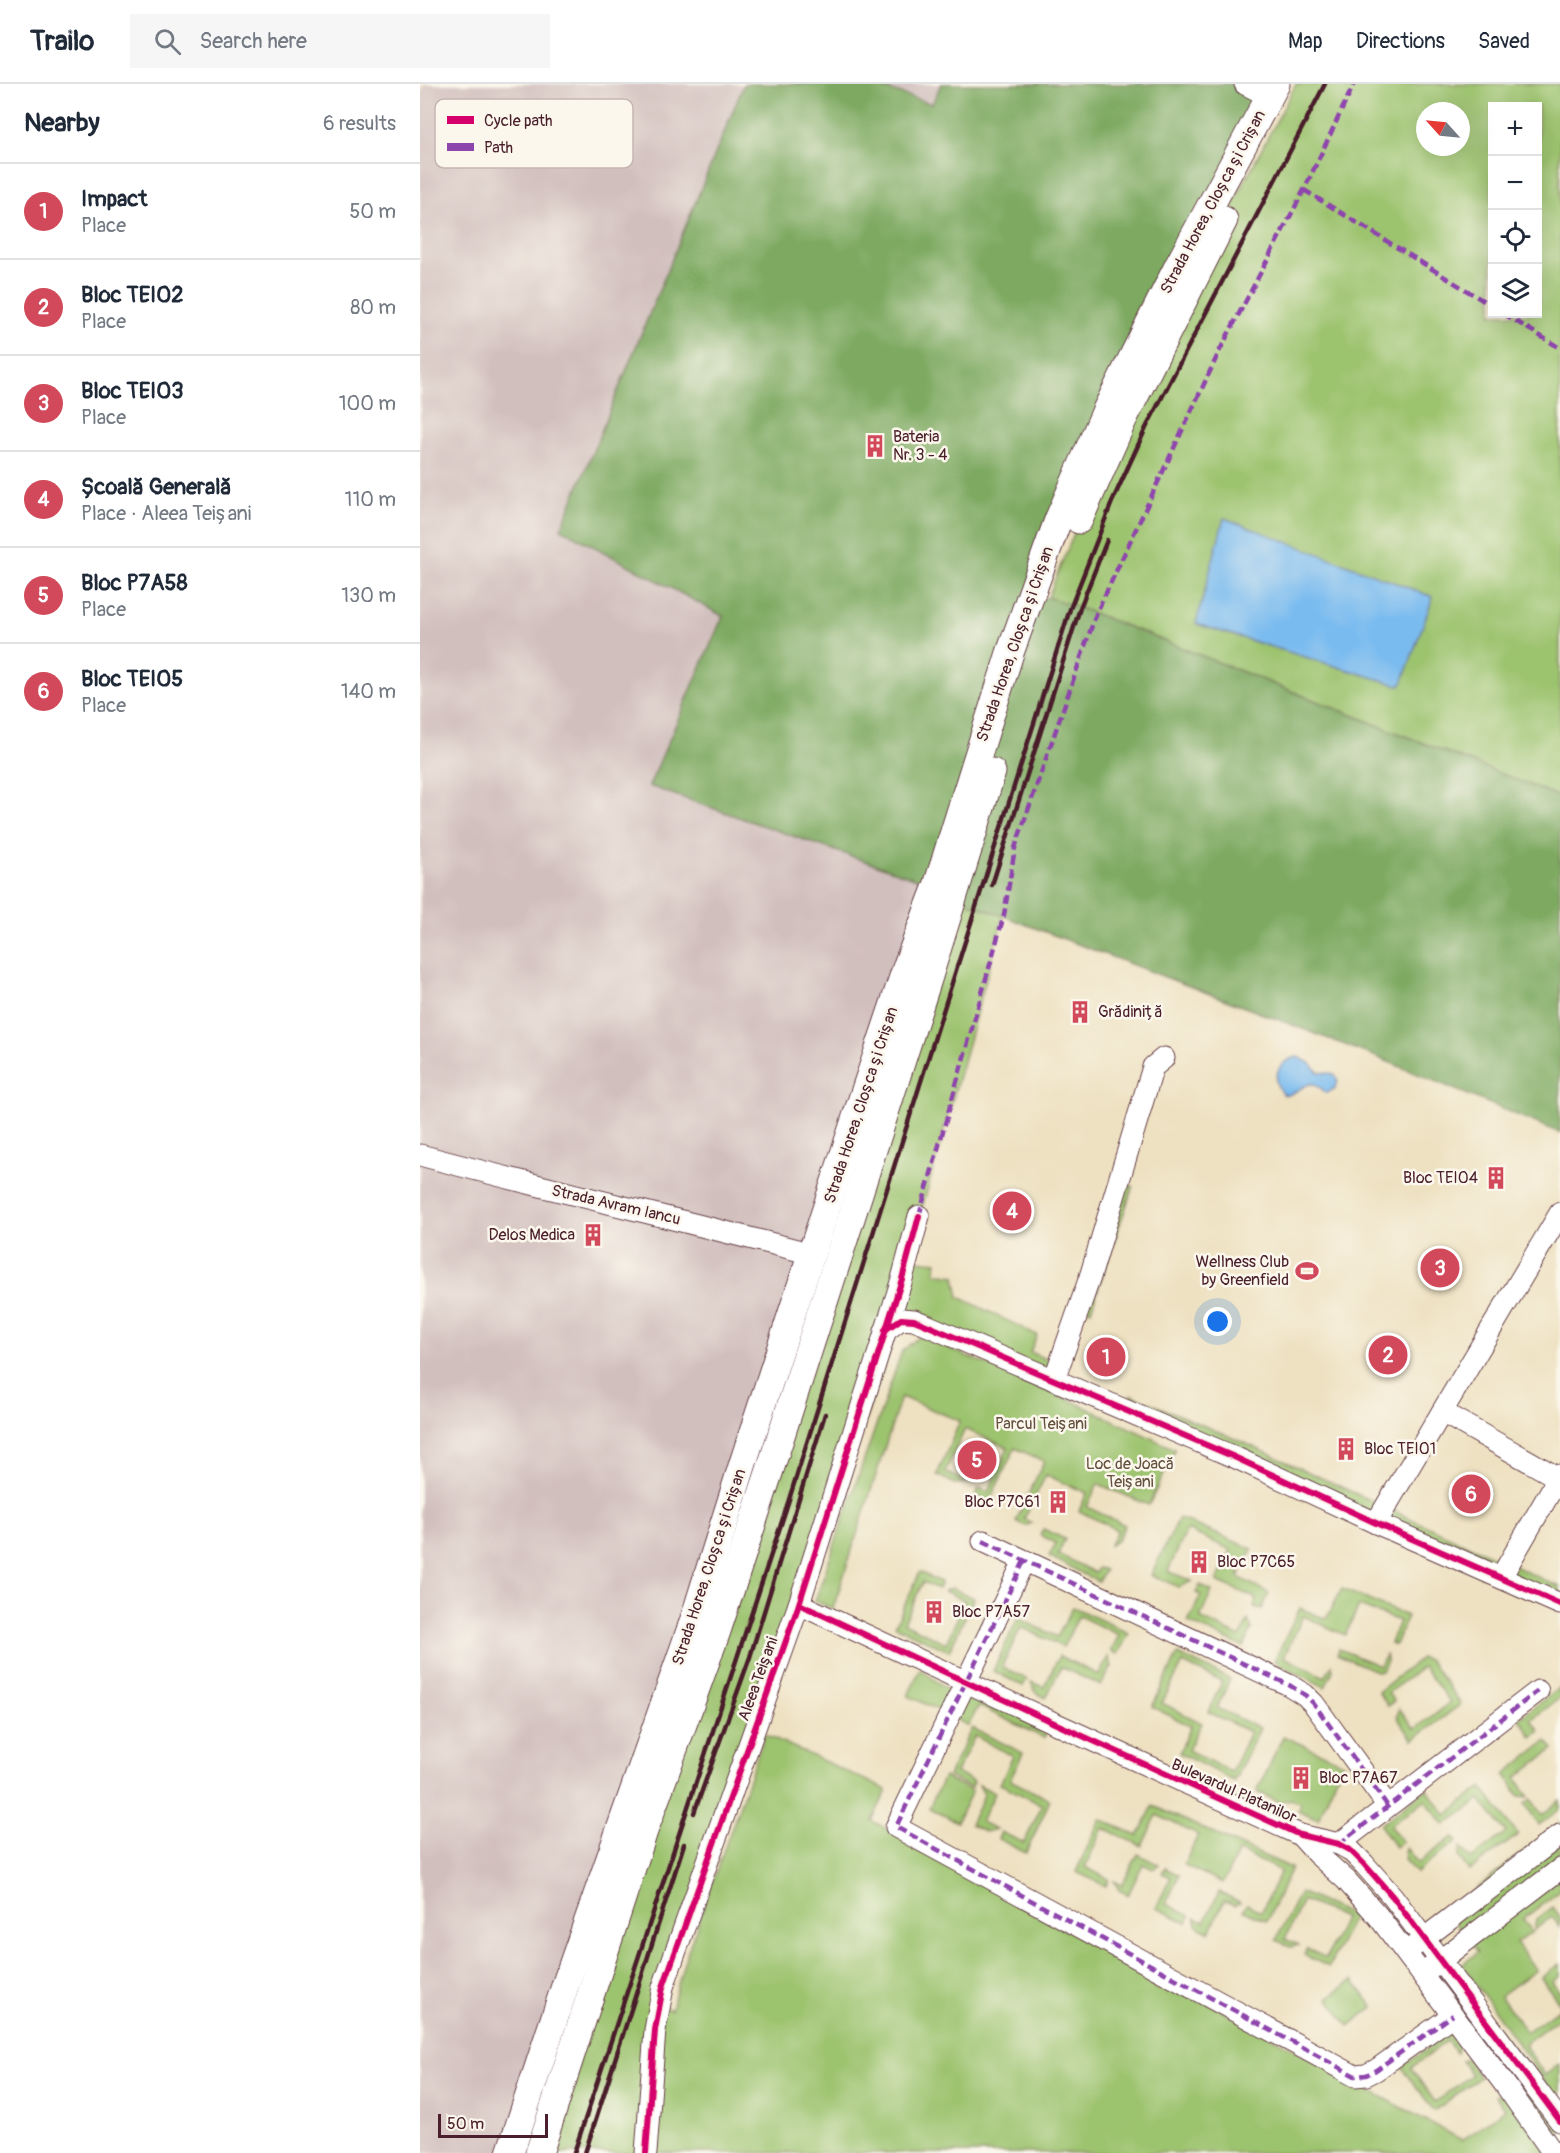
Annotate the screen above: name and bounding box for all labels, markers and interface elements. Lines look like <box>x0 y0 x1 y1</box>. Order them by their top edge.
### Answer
search box <box>130 14 550 68</box>
text: Trailo <box>30 24 94 59</box>
icon: search <box>151 25 184 58</box>
text: Search here <box>199 27 307 55</box>
text: Map <box>1288 28 1323 55</box>
text: Directions <box>1356 28 1445 55</box>
text: Saved <box>1478 28 1530 55</box>
legend <box>435 99 633 168</box>
north arrow <box>1416 102 1470 156</box>
map controls <box>1488 102 1542 318</box>
button: + <box>1488 102 1542 156</box>
text: Nearby <box>24 107 100 139</box>
street label: Strada Horea, Cloșca și Crișan <box>1156 107 1270 297</box>
text: 6 results <box>323 111 396 136</box>
text: Cycle path <box>484 111 552 131</box>
text: Path <box>484 138 513 158</box>
button: − <box>1488 156 1542 210</box>
text: Impact <box>81 185 147 213</box>
text: 1 <box>40 199 47 224</box>
text: 50 m <box>349 199 396 224</box>
button: locate <box>1488 210 1542 264</box>
text: Place <box>81 213 126 238</box>
button: layers <box>1488 264 1542 318</box>
text: Bloc TEI02 <box>81 281 184 309</box>
text: 2 <box>38 295 49 320</box>
text: 80 m <box>350 295 396 320</box>
text: Place <box>81 309 126 334</box>
text: Bloc TEI03 <box>81 377 184 405</box>
text: 3 <box>38 391 49 416</box>
text: 100 m <box>339 391 396 416</box>
text: Place <box>81 405 126 430</box>
place label: Bateria Nr. 3 - 4 <box>893 427 948 465</box>
building icon: Bateria Nr. 3 - 4 <box>862 433 888 459</box>
text: Școală Generală <box>81 473 232 501</box>
text: 4 <box>38 487 49 512</box>
text: 110 m <box>345 487 396 512</box>
text: Place · Aleea Teișani <box>81 501 251 526</box>
street label: Strada Horea, Cloșca și Crișan <box>972 544 1058 744</box>
text: Bloc P7A58 <box>81 569 188 597</box>
text: 5 <box>38 583 49 608</box>
text: 130 m <box>341 583 396 608</box>
text: Place <box>81 597 126 622</box>
text: Bloc TEI05 <box>81 665 183 693</box>
text: 6 <box>38 679 49 704</box>
text: 140 m <box>341 679 396 704</box>
text: Place <box>81 693 126 718</box>
building icon: Grădiniță <box>1067 999 1093 1025</box>
place label: Grădiniță <box>1098 1002 1163 1022</box>
street label: Strada Horea, Cloșca și Crișan <box>820 1004 902 1206</box>
building icon: Bloc TEI04 <box>1483 1165 1509 1191</box>
place label: Bloc TEI04 <box>1403 1168 1478 1188</box>
street label: Strada Avram Iancu <box>550 1180 682 1230</box>
pin: 4 <box>992 1188 1032 1234</box>
building icon: Delos Medica <box>580 1222 606 1248</box>
place label: Delos Medica <box>488 1225 575 1245</box>
pin: 3 <box>1420 1246 1460 1290</box>
place label: Wellness Club by Greenfield <box>1196 1252 1289 1290</box>
sports icon: Wellness Club by Greenfield <box>1294 1258 1320 1284</box>
your location <box>1203 1307 1232 1336</box>
pin: 2 <box>1368 1332 1408 1378</box>
pin: 1 <box>1086 1334 1126 1380</box>
park label: Parcul Teișani <box>995 1414 1087 1434</box>
building icon: Bloc TEI01 <box>1333 1436 1359 1462</box>
pin: 5 <box>958 1438 996 1482</box>
place label: Bloc TEI01 <box>1364 1439 1436 1459</box>
park label: Loc de Joacă Teișani <box>1086 1454 1174 1492</box>
street label: Strada Horea, Cloșca și Crișan <box>668 1466 750 1668</box>
pin: 6 <box>1452 1472 1490 1516</box>
building icon: Bloc P7C61 <box>1045 1489 1071 1515</box>
place label: Bloc P7C61 <box>964 1492 1040 1512</box>
building icon: Bloc P7C65 <box>1186 1549 1212 1575</box>
place label: Bloc P7C65 <box>1217 1552 1295 1572</box>
building icon: Bloc P7A57 <box>921 1599 947 1625</box>
place label: Bloc P7A57 <box>952 1602 1030 1622</box>
street label: Aleea Teișani <box>734 1634 782 1724</box>
street label: Bulevardul Platanilor <box>1168 1754 1300 1828</box>
building icon: Bloc P7A67 <box>1288 1765 1314 1791</box>
place label: Bloc P7A67 <box>1319 1768 1398 1788</box>
scale bar <box>438 2111 548 2138</box>
text: 50 m <box>447 2114 484 2134</box>

